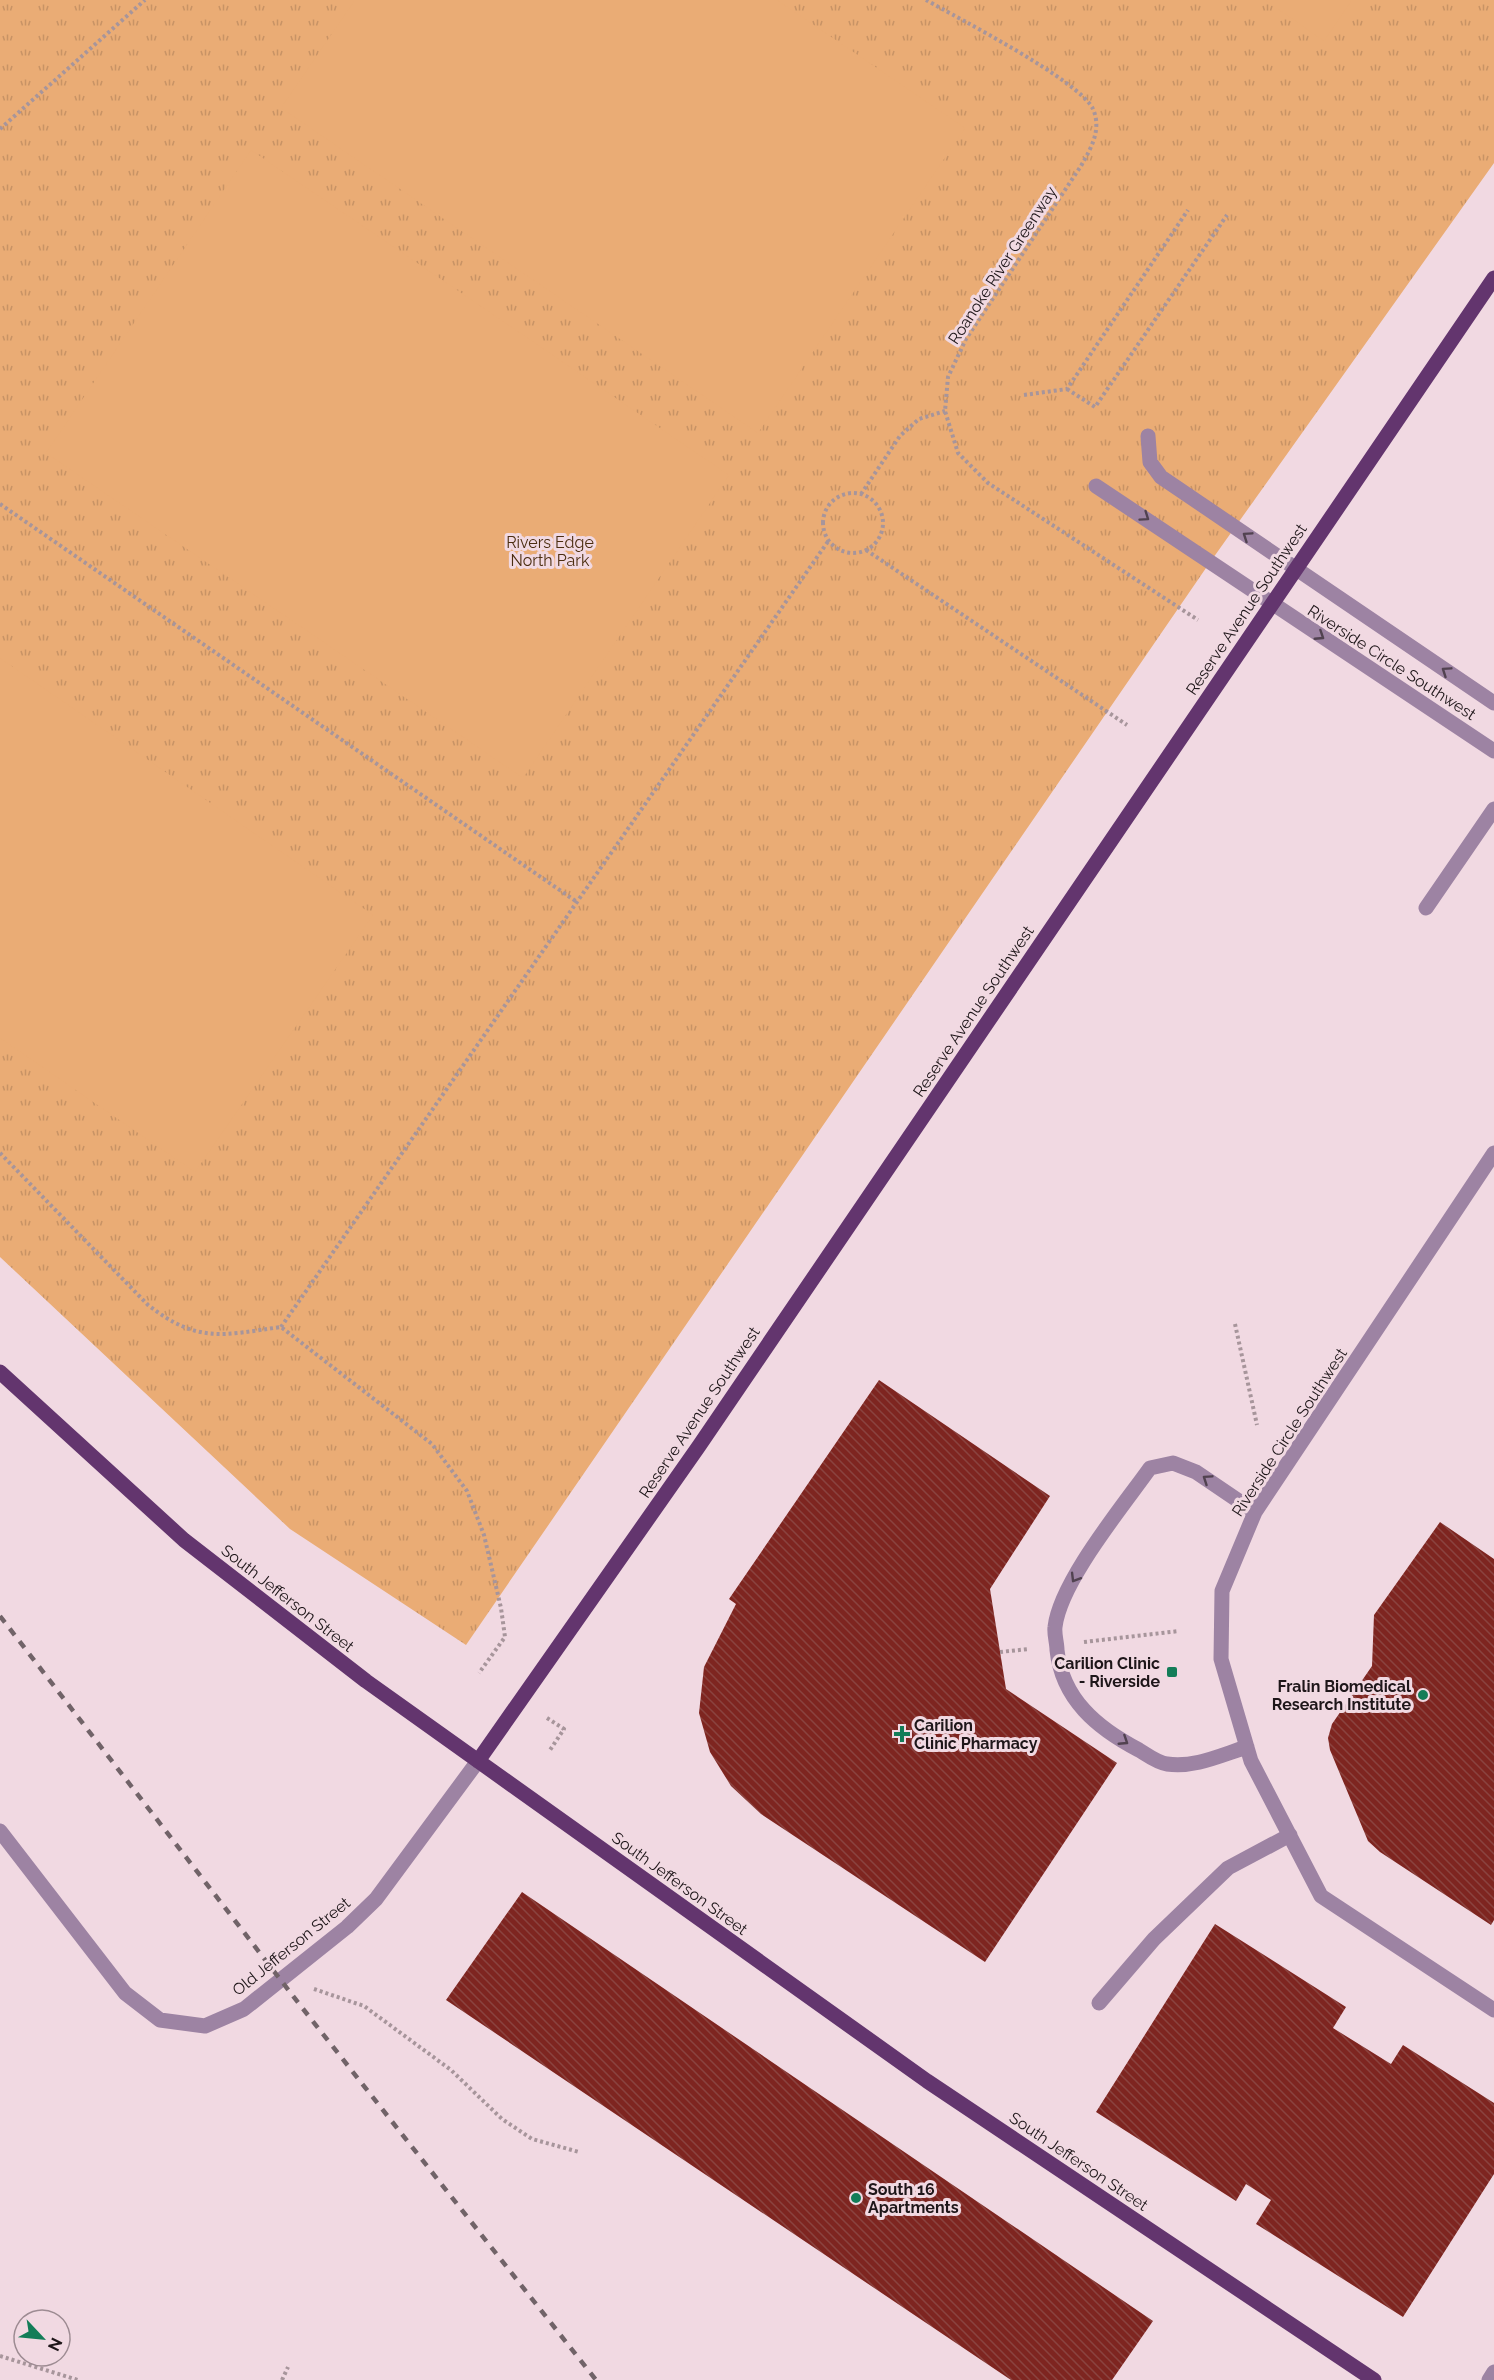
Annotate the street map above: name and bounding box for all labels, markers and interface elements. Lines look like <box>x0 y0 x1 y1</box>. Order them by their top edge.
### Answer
street label: Roanoke River Greenway <box>944 183 1061 348</box>
one-way arrow <box>1139 510 1149 522</box>
street label: Reserve Avenue Southwest <box>1182 520 1311 698</box>
one-way arrow <box>1243 532 1254 543</box>
park label: Rivers Edge North Park <box>506 533 594 570</box>
street label: Riverside Circle Southwest <box>1304 601 1480 724</box>
one-way arrow <box>1314 629 1324 641</box>
one-way arrow <box>1441 667 1452 678</box>
street label: Reserve Avenue Southwest <box>909 922 1038 1100</box>
street label: Reserve Avenue Southwest <box>635 1323 764 1501</box>
street label: Riverside Circle Southwest <box>1228 1344 1351 1520</box>
one-way arrow <box>1203 1475 1213 1487</box>
street label: South Jefferson Street <box>218 1541 358 1656</box>
one-way arrow <box>1071 1572 1082 1582</box>
place label: Carilion Clinic - Riverside <box>1054 1654 1160 1691</box>
marker: Carilion Clinic - Riverside <box>1165 1665 1179 1679</box>
place label: Fralin Biomedical Research Institute <box>1272 1677 1412 1714</box>
marker: Fralin Biomedical Research Institute <box>1416 1688 1430 1702</box>
place label: Carilion Clinic Pharmacy <box>914 1716 1038 1753</box>
marker: Carilion Clinic Pharmacy <box>895 1727 909 1741</box>
one-way arrow <box>1118 1734 1128 1746</box>
street label: South Jefferson Street <box>608 1828 752 1939</box>
street label: Old Jefferson Street <box>229 1893 354 2000</box>
street label: South Jefferson Street <box>1006 2108 1152 2215</box>
place label: South 16 Apartments <box>868 2180 959 2217</box>
marker: South 16 Apartments <box>849 2191 863 2205</box>
north arrow <box>12 2308 72 2368</box>
text: N <box>44 2335 66 2354</box>

